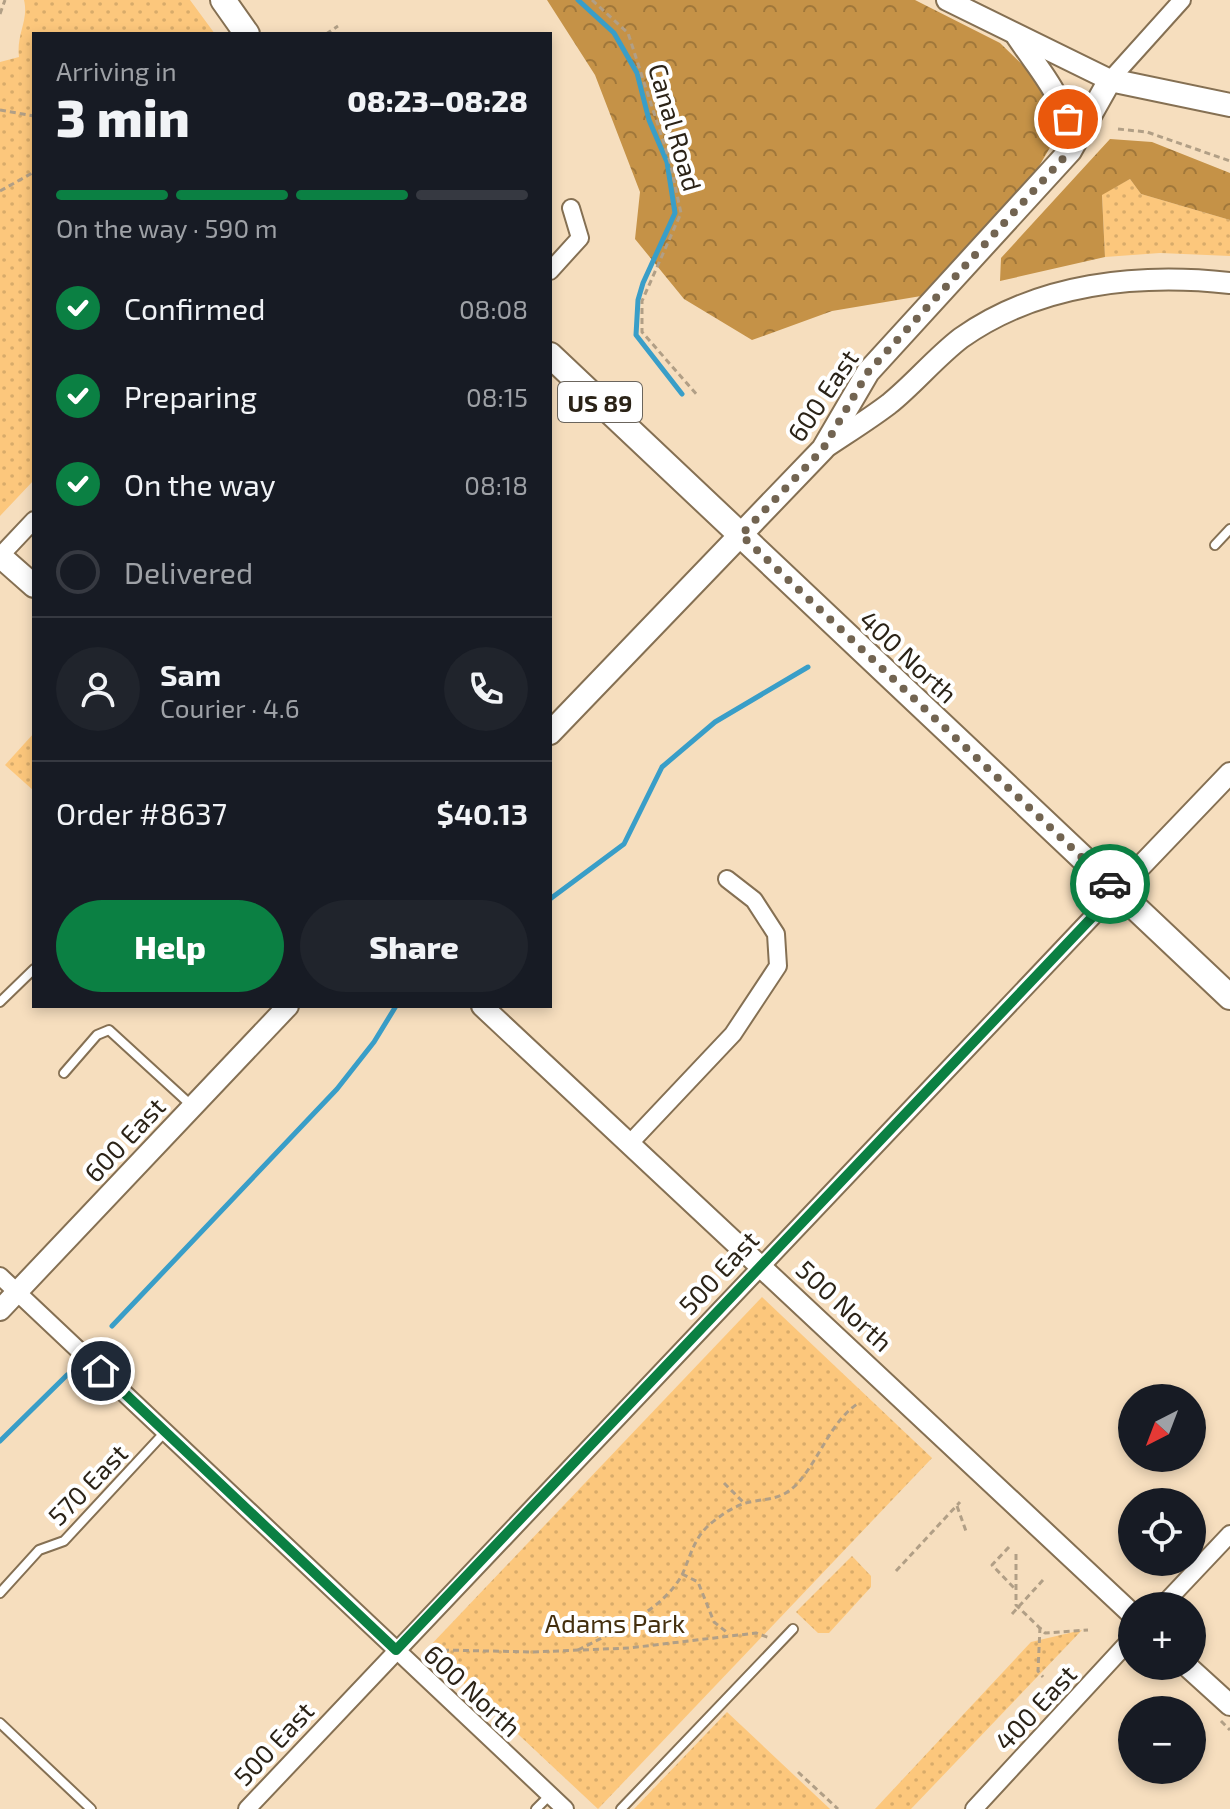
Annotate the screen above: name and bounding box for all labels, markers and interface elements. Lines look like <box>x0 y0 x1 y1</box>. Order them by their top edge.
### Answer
text: Arriving in <box>56 55 177 86</box>
street label: Canal Road <box>643 60 709 194</box>
text: 08:23–08:28 <box>347 82 528 118</box>
text: 3 min <box>56 85 190 147</box>
pin <box>1034 85 1102 153</box>
icon: bag <box>1046 97 1090 141</box>
text: On the way · 590 m <box>56 212 278 243</box>
icon: check <box>56 286 100 330</box>
text: Confirmed <box>124 290 265 326</box>
text: 08:08 <box>459 293 528 324</box>
street label: 600 East <box>780 343 864 447</box>
icon: check <box>56 374 100 418</box>
text: Preparing <box>124 378 257 414</box>
text: 08:15 <box>466 381 528 412</box>
road number: US 89 <box>558 382 642 422</box>
icon: check <box>56 462 100 506</box>
text: On the way <box>124 466 276 502</box>
text: 08:18 <box>464 469 528 500</box>
text: Delivered <box>124 554 253 590</box>
street label: 400 North <box>854 603 964 709</box>
button: person <box>56 647 140 731</box>
button: phone <box>444 647 528 731</box>
text: Sam <box>160 656 221 692</box>
text: Courier · 4.6 <box>160 692 300 723</box>
text: Order #8637 <box>56 795 227 831</box>
text: $40.13 <box>437 795 528 831</box>
courier <box>1070 844 1150 924</box>
icon: car <box>1088 862 1132 906</box>
button: Help <box>56 900 284 992</box>
button: Share <box>300 900 528 992</box>
street label: 600 East <box>77 1090 171 1188</box>
street label: 500 East <box>672 1224 765 1320</box>
street label: 500 North <box>791 1253 899 1357</box>
pin <box>67 1337 135 1405</box>
icon: home <box>79 1349 123 1393</box>
north arrow <box>1118 1384 1206 1472</box>
map controls <box>1118 1384 1206 1784</box>
street label: 570 East <box>41 1437 133 1531</box>
button: locate <box>1118 1488 1206 1576</box>
button: + <box>1118 1592 1206 1680</box>
park label: Adams Park <box>545 1607 685 1638</box>
street label: 600 North <box>418 1638 528 1742</box>
street label: 400 East <box>988 1658 1082 1756</box>
street label: 500 East <box>227 1695 320 1791</box>
button: − <box>1118 1696 1206 1784</box>

